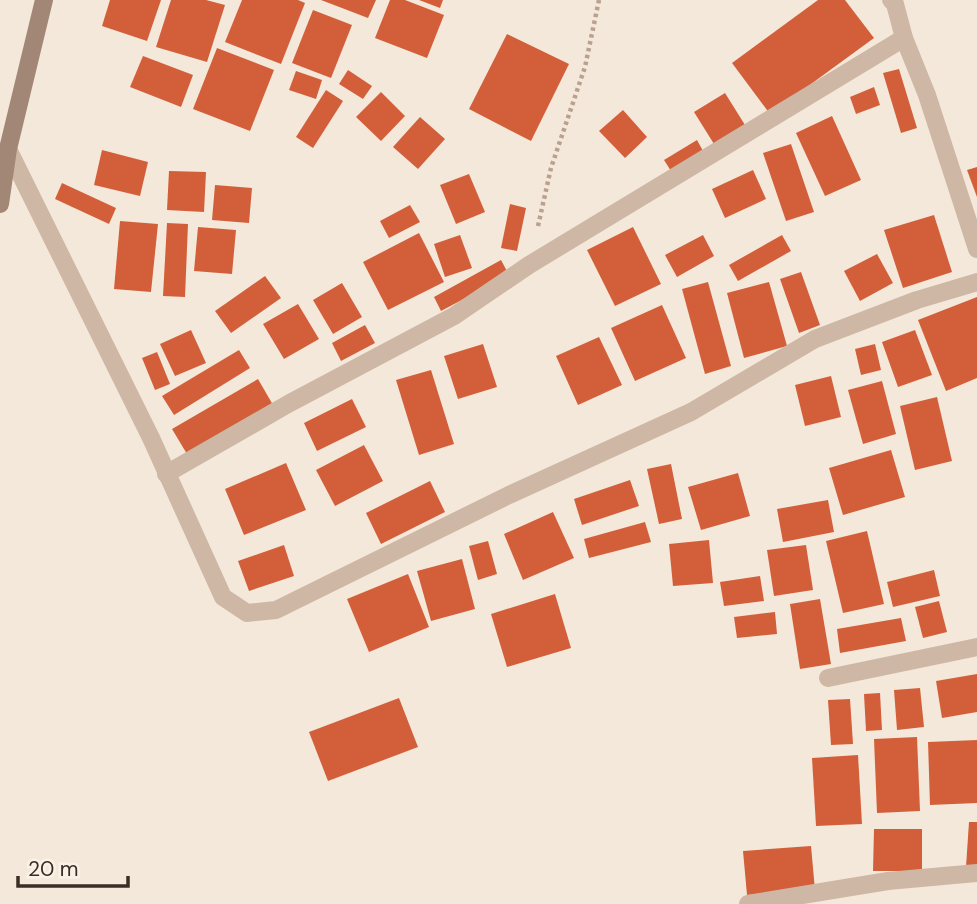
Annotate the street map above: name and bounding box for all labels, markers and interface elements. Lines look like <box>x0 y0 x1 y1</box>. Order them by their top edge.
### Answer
scale bar <box>18 844 128 888</box>
text: 20 m <box>28 855 79 883</box>

